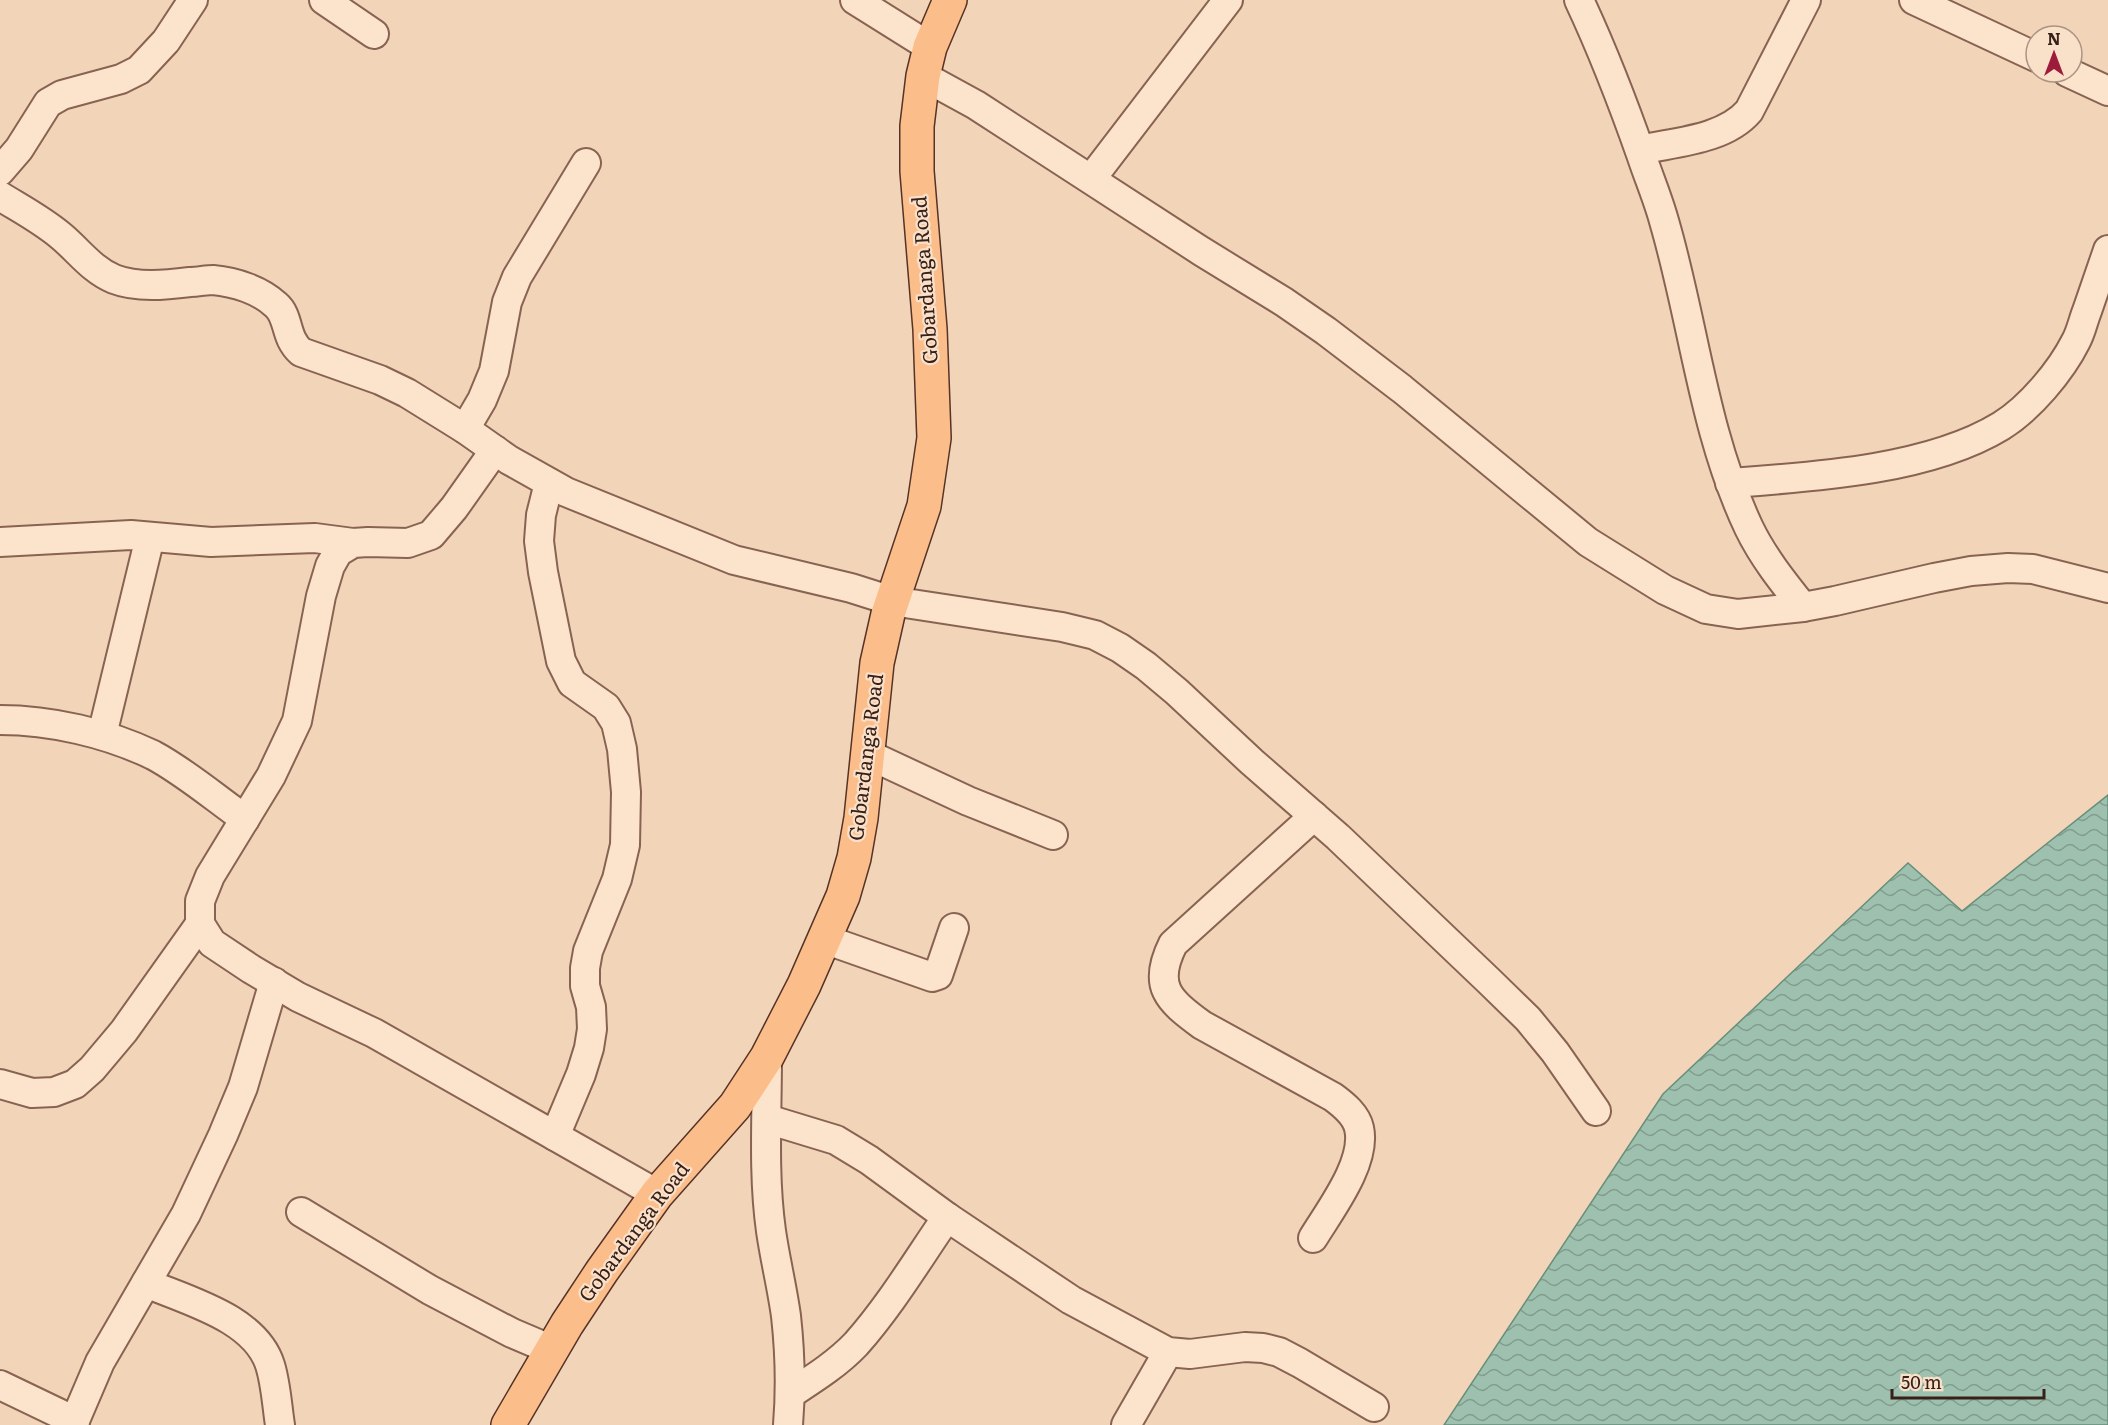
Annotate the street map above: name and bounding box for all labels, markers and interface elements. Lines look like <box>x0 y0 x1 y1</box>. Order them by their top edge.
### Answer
north arrow <box>2024 24 2084 84</box>
text: N <box>2047 26 2061 50</box>
street label: Gobardanga Road <box>902 195 944 365</box>
street label: Gobardanga Road <box>839 671 889 842</box>
street label: Gobardanga Road <box>570 1155 695 1307</box>
scale bar <box>1892 1362 2044 1400</box>
text: 50 m <box>1901 1368 1942 1395</box>

